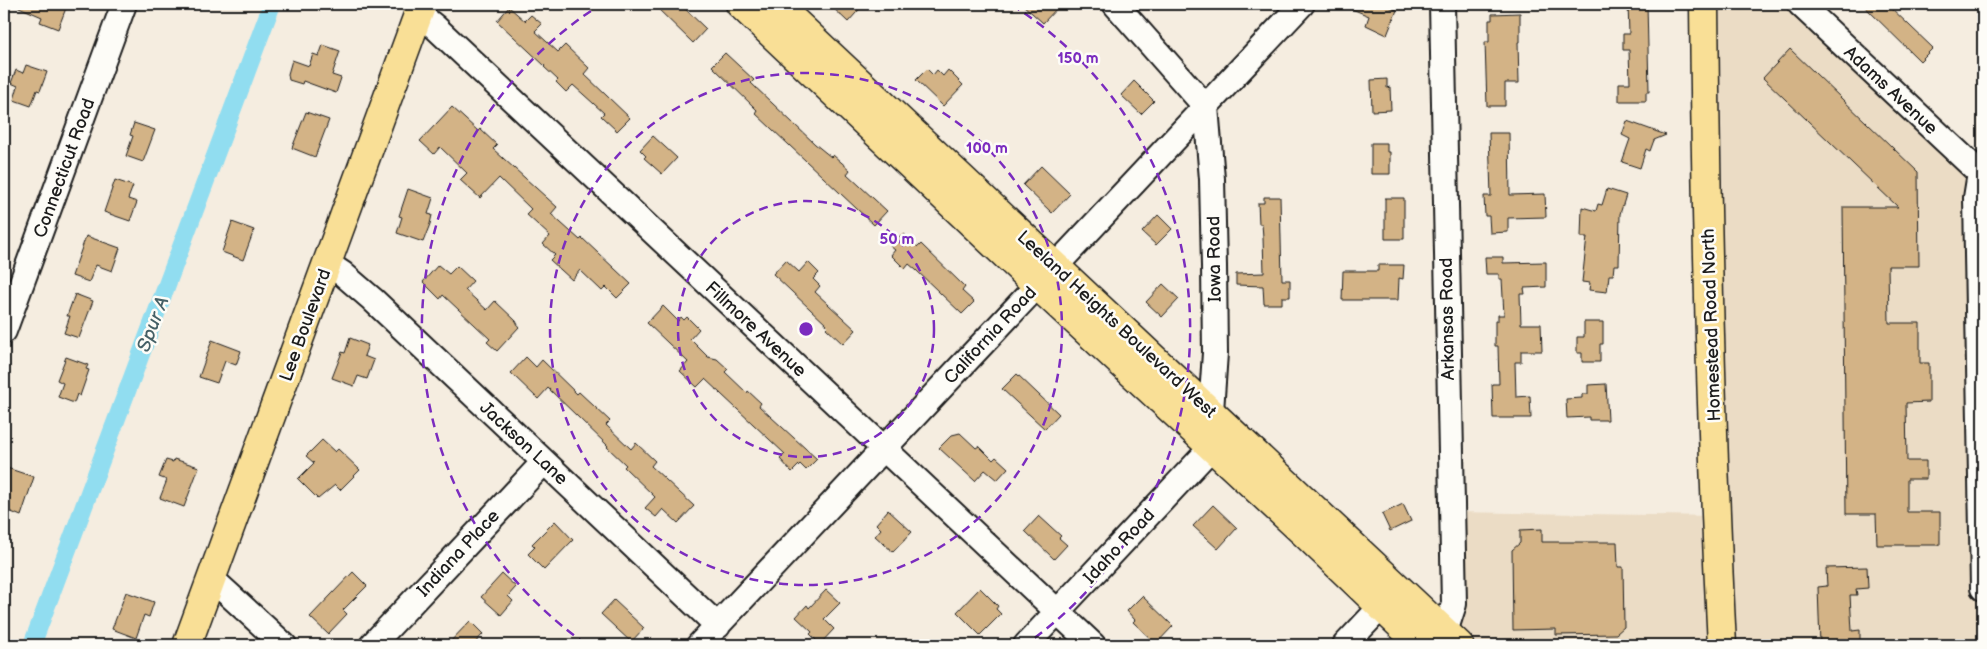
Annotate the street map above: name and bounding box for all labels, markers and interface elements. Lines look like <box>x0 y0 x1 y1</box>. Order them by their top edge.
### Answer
street label: Adams Avenue <box>1840 42 1942 139</box>
text: 150 m <box>1057 49 1099 68</box>
street label: Connecticut Road <box>29 96 99 241</box>
text: 100 m <box>966 139 1008 158</box>
street label: Iowa Road <box>1203 216 1226 302</box>
street label: Leeland Heights Boulevard West <box>1013 226 1221 423</box>
street label: Homestead Road North <box>1698 228 1725 422</box>
text: 50 m <box>880 230 915 249</box>
street label: Arkansas Road <box>1436 257 1459 381</box>
street label: Lee Boulevard <box>275 266 336 384</box>
street label: Fillmore Avenue <box>701 277 811 382</box>
street label: California Road <box>940 282 1041 388</box>
water label: Spur A <box>132 294 174 356</box>
centre of rings <box>797 320 815 338</box>
street label: Jackson Lane <box>475 397 572 490</box>
street label: Indiana Place <box>413 505 504 601</box>
street label: Idaho Road <box>1079 505 1159 588</box>

